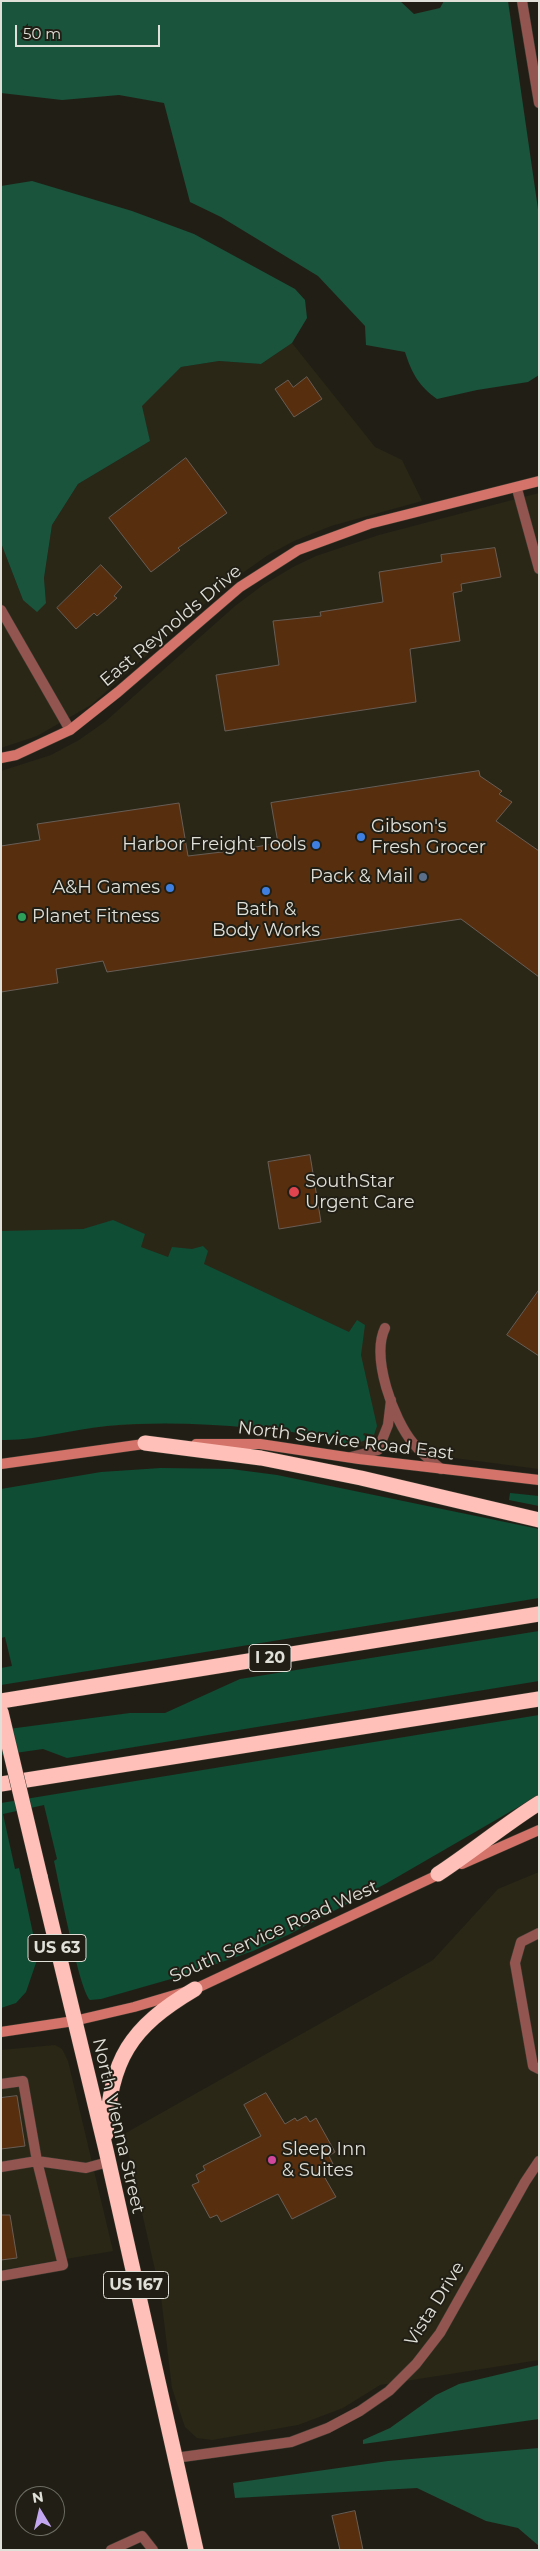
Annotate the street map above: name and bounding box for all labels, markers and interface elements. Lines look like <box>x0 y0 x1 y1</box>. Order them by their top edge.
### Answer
scale bar <box>18 15 162 47</box>
text: 50 m <box>23 24 61 43</box>
street label: East Reynolds Drive <box>96 561 246 691</box>
place label: Gibson's Fresh Grocer <box>371 816 486 859</box>
marker: Gibson's Fresh Grocer <box>355 831 367 843</box>
place label: Harbor Freight Tools <box>122 834 306 856</box>
marker: Harbor Freight Tools <box>310 839 322 851</box>
place label: Pack & Mail <box>310 866 413 888</box>
marker: Pack & Mail <box>417 871 429 883</box>
place label: A&H Games <box>52 877 160 899</box>
marker: A&H Games <box>164 882 176 894</box>
marker: Bath & Body Works <box>260 885 272 897</box>
place label: Bath & Body Works <box>212 899 320 942</box>
place label: Planet Fitness <box>32 906 159 928</box>
marker: Planet Fitness <box>16 911 28 923</box>
place label: SouthStar Urgent Care <box>305 1171 415 1214</box>
marker: SouthStar Urgent Care <box>287 1185 301 1199</box>
street label: North Service Road East <box>237 1417 455 1465</box>
road number: I 20 <box>249 1645 291 1672</box>
street label: South Service Road West <box>166 1876 382 1988</box>
road number: US 63 <box>28 1935 86 1962</box>
street label: North Vienna Street <box>87 2036 149 2216</box>
place label: Sleep Inn & Suites <box>282 2139 366 2182</box>
marker: Sleep Inn & Suites <box>266 2154 278 2166</box>
street label: Vista Drive <box>401 2258 469 2350</box>
road number: US 167 <box>104 2272 168 2298</box>
north arrow <box>15 2486 65 2536</box>
text: N <box>31 2487 45 2507</box>

